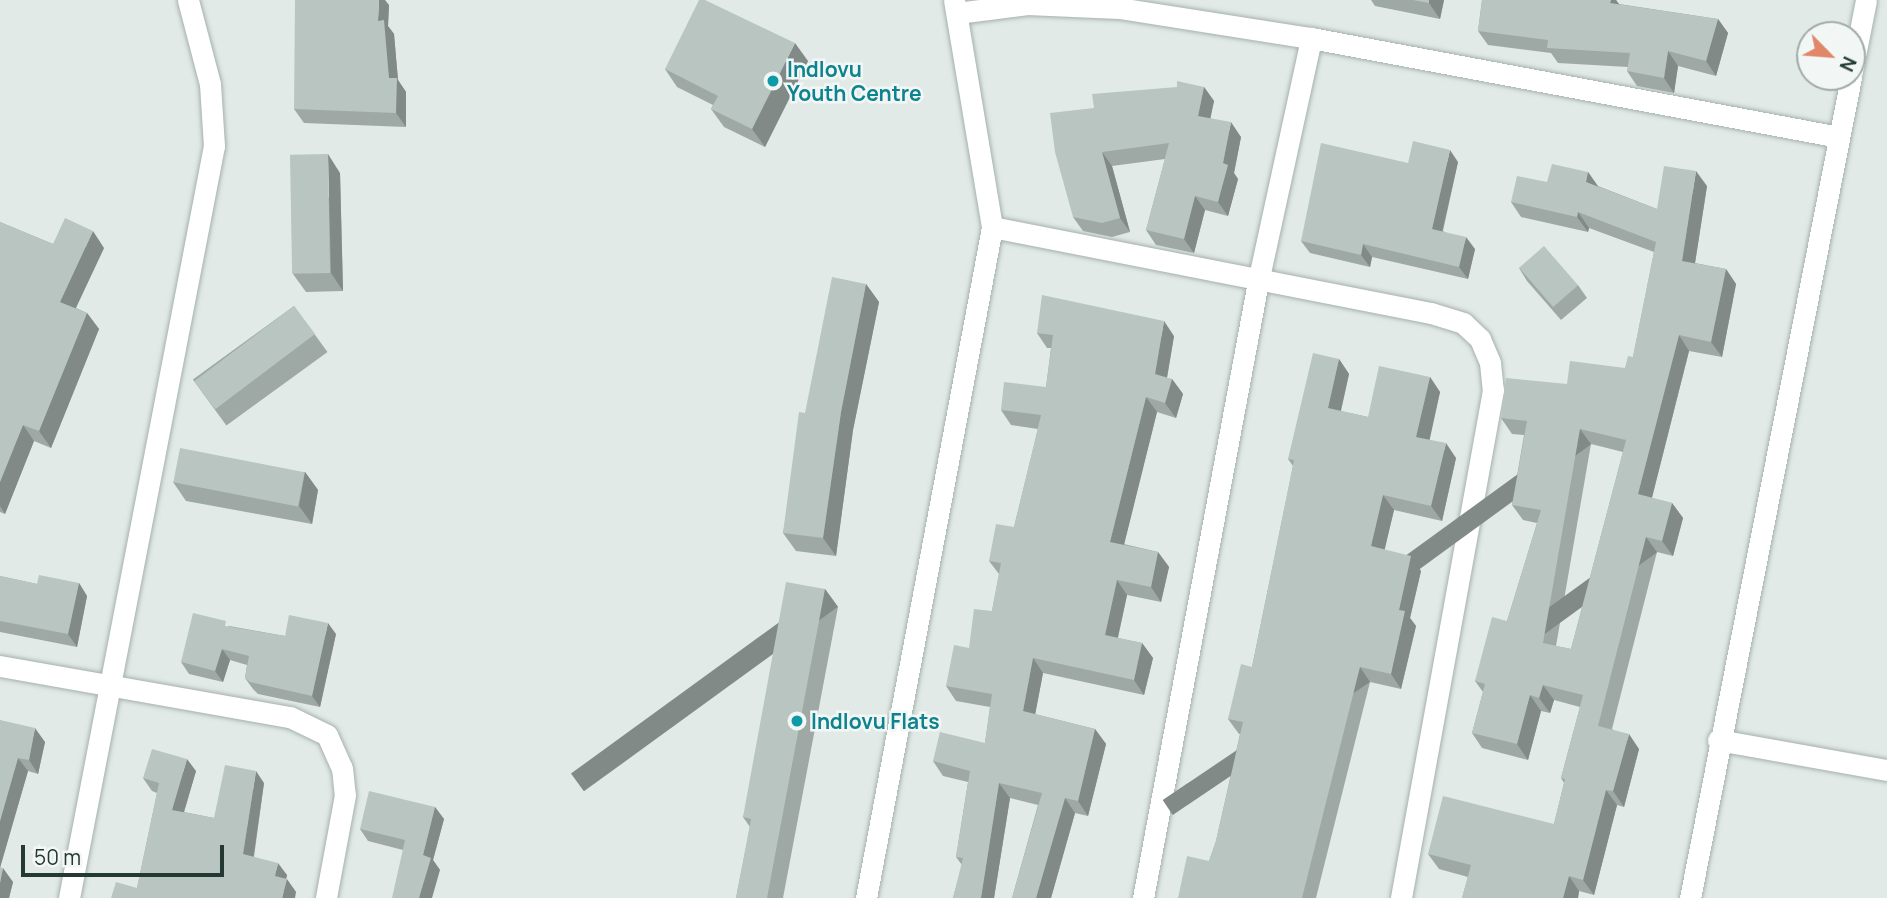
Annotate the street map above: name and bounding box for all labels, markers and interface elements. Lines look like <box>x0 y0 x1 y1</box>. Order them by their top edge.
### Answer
north arrow <box>1796 21 1866 91</box>
text: N <box>1834 52 1863 76</box>
place label: Indlovu Youth Centre <box>787 56 922 106</box>
marker: Indlovu Youth Centre <box>765 73 781 89</box>
place label: Indlovu Flats <box>811 708 940 734</box>
marker: Indlovu Flats <box>789 713 805 729</box>
scale bar <box>24 832 228 876</box>
text: 50 m <box>34 843 81 871</box>

